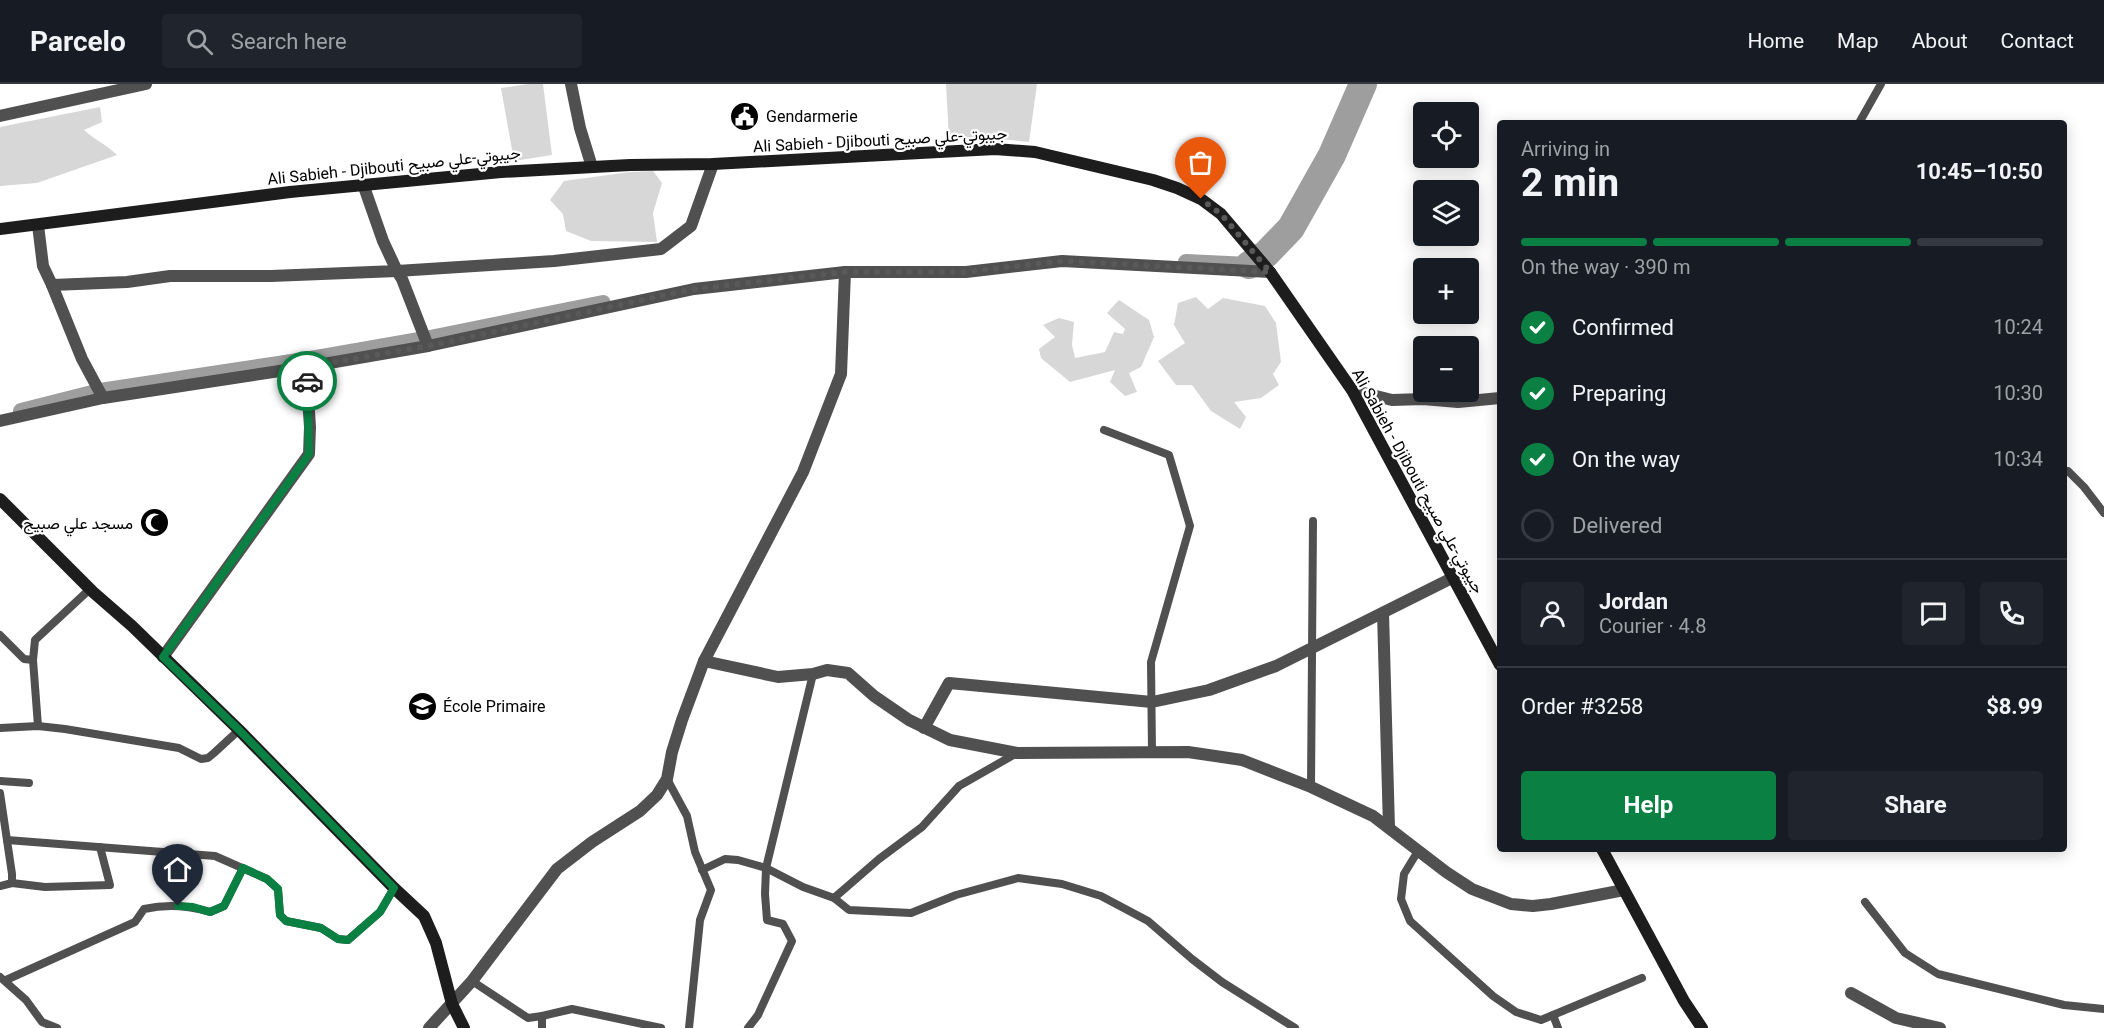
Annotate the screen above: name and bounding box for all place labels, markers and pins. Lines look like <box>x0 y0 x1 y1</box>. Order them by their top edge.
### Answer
public building icon: Gendarmerie <box>729 100 761 132</box>
place label: Gendarmerie <box>766 107 858 126</box>
pin <box>1175 137 1226 199</box>
mosque icon: مسجد علي صبيح <box>138 507 170 539</box>
place label: مسجد علي صبيح <box>23 514 133 537</box>
school or university icon: École Primaire <box>406 690 438 722</box>
place label: École Primaire <box>443 697 546 716</box>
pin <box>152 844 203 906</box>

